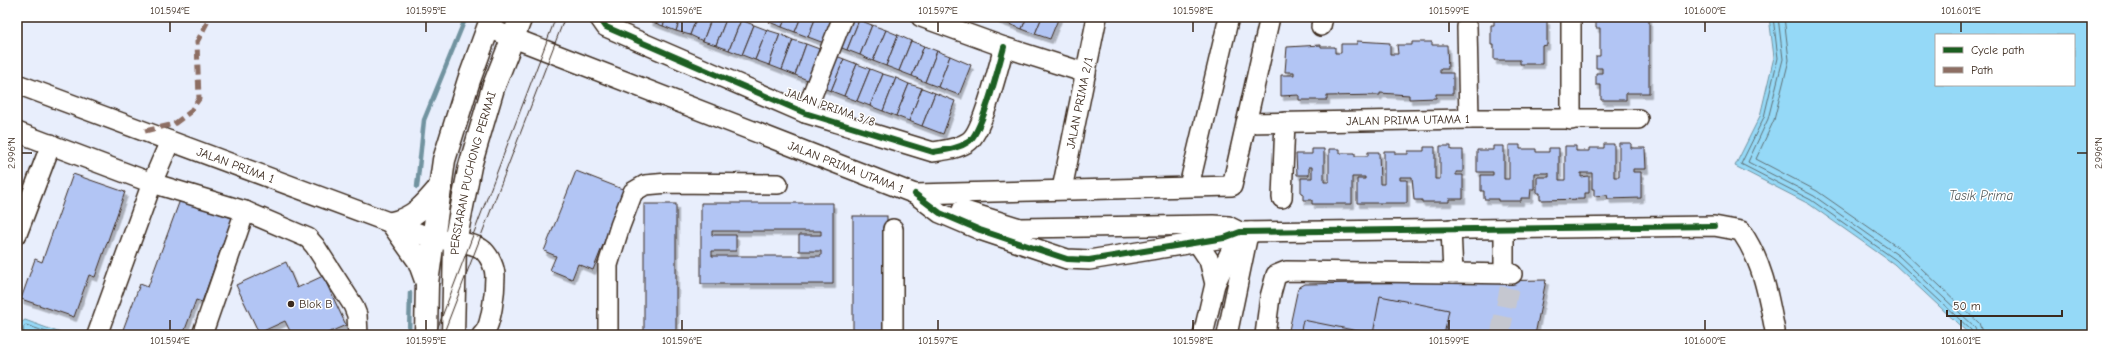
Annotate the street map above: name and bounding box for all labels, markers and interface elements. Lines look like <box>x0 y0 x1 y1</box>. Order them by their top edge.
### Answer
text: 101.594°E <box>150 5 190 17</box>
text: 101.595°E <box>406 5 446 17</box>
text: 101.596°E <box>662 5 702 17</box>
text: 101.597°E <box>918 5 958 17</box>
text: 101.598°E <box>1173 5 1213 17</box>
text: 101.599°E <box>1429 5 1469 17</box>
text: 101.600°E <box>1684 5 1726 17</box>
text: 101.601°E <box>1941 5 1981 17</box>
legend <box>1935 34 2075 86</box>
text: Cycle path <box>1971 43 2024 57</box>
street label: JALAN PRIMA 2/1 <box>1063 55 1096 150</box>
text: Path <box>1971 63 1993 77</box>
street label: JALAN PRIMA 3/8 <box>783 85 877 129</box>
street label: PERSIARAN PUCHONG PERMAI <box>448 90 499 255</box>
street label: JALAN PRIMA UTAMA 1 <box>1346 112 1470 128</box>
text: 2.996°N <box>6 137 18 169</box>
text: 2.996°N <box>2093 137 2105 169</box>
street label: JALAN PRIMA UTAMA 1 <box>786 138 906 196</box>
street label: JALAN PRIMA 1 <box>195 144 276 186</box>
water label: Tasik Prima <box>1949 188 2013 203</box>
scale bar <box>1947 292 2062 318</box>
place label: Blok B <box>299 297 333 311</box>
marker: Blok B <box>286 299 296 309</box>
text: 50 m <box>1953 299 1981 313</box>
text: 101.594°E <box>150 335 190 347</box>
text: 101.595°E <box>406 335 446 347</box>
text: 101.596°E <box>662 335 702 347</box>
text: 101.597°E <box>918 335 958 347</box>
text: 101.598°E <box>1173 335 1213 347</box>
text: 101.599°E <box>1429 335 1469 347</box>
text: 101.600°E <box>1684 335 1726 347</box>
text: 101.601°E <box>1941 335 1981 347</box>

